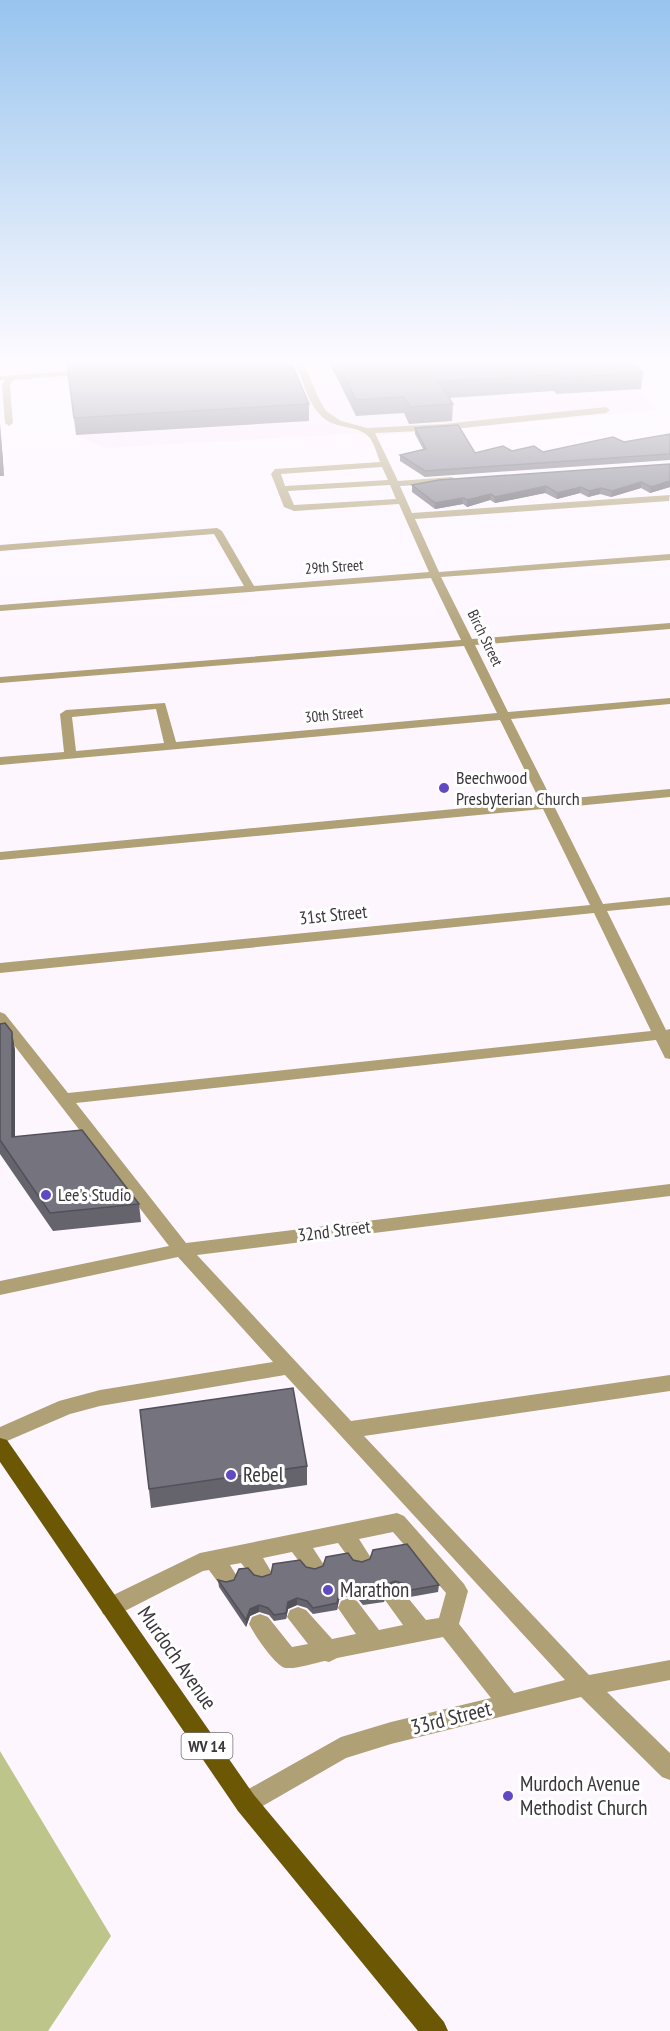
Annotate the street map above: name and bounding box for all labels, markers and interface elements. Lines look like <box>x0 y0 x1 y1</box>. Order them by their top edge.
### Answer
street label: 29th Street <box>304 555 364 578</box>
street label: Birch Street <box>464 606 507 669</box>
street label: 30th Street <box>304 702 364 727</box>
place label: Beechwood Presbyterian Church <box>456 766 580 810</box>
marker: Beechwood Presbyterian Church <box>437 781 451 795</box>
street label: 31st Street <box>298 899 368 930</box>
place label: Lee's Studio <box>58 1183 132 1206</box>
marker: Lee's Studio <box>39 1188 53 1202</box>
street label: 32nd Street <box>296 1215 372 1246</box>
place label: Rebel <box>243 1461 284 1488</box>
marker: Rebel <box>224 1468 238 1482</box>
place label: Marathon <box>340 1576 409 1603</box>
marker: Marathon <box>321 1583 335 1597</box>
street label: Murdoch Avenue <box>132 1601 223 1715</box>
street label: 33rd Street <box>408 1694 494 1740</box>
road number: WV 14 <box>182 1733 232 1759</box>
place label: Murdoch Avenue Methodist Church <box>520 1770 648 1821</box>
marker: Murdoch Avenue Methodist Church <box>501 1789 515 1803</box>

